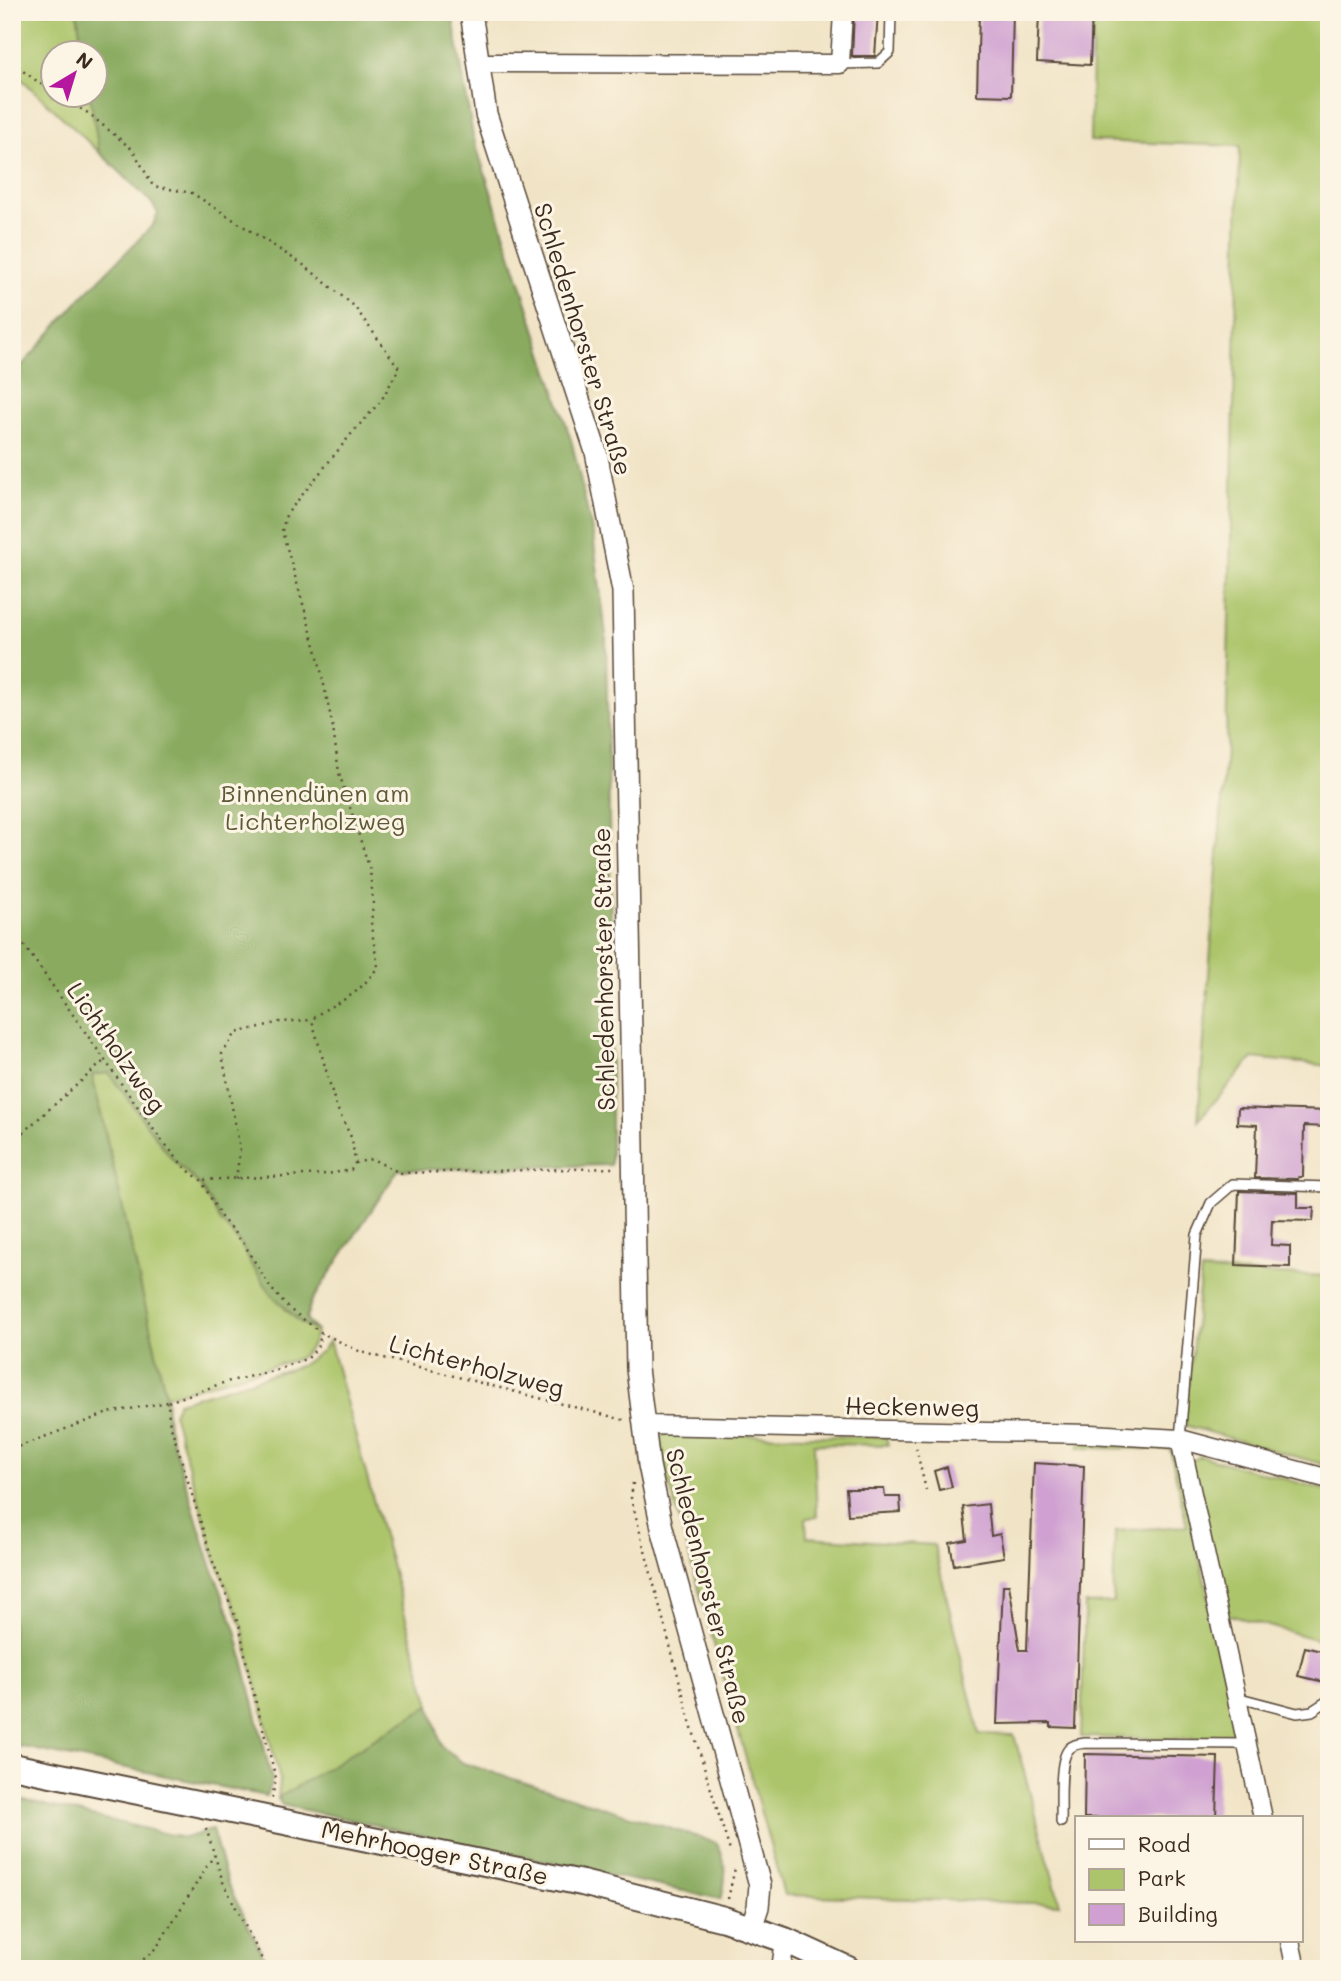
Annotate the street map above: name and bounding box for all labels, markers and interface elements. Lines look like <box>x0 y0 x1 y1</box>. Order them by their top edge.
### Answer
north arrow <box>38 38 108 108</box>
text: N <box>71 46 98 74</box>
street label: Schledenhorster Straße <box>528 199 640 479</box>
park label: Binnendünen am Lichterholzweg <box>221 777 409 836</box>
street label: Schledenhorster Straße <box>585 827 621 1111</box>
street label: Lichtholzweg <box>61 976 173 1118</box>
street label: Lichterholzweg <box>386 1327 568 1403</box>
street label: Heckenweg <box>845 1389 979 1423</box>
street label: Schledenhorster Straße <box>660 1445 758 1727</box>
street label: Mehrhooger Straße <box>319 1813 551 1891</box>
legend <box>1075 1816 1302 1942</box>
text: Road <box>1138 1830 1190 1857</box>
text: Park <box>1138 1864 1186 1891</box>
text: Building <box>1138 1900 1218 1927</box>

